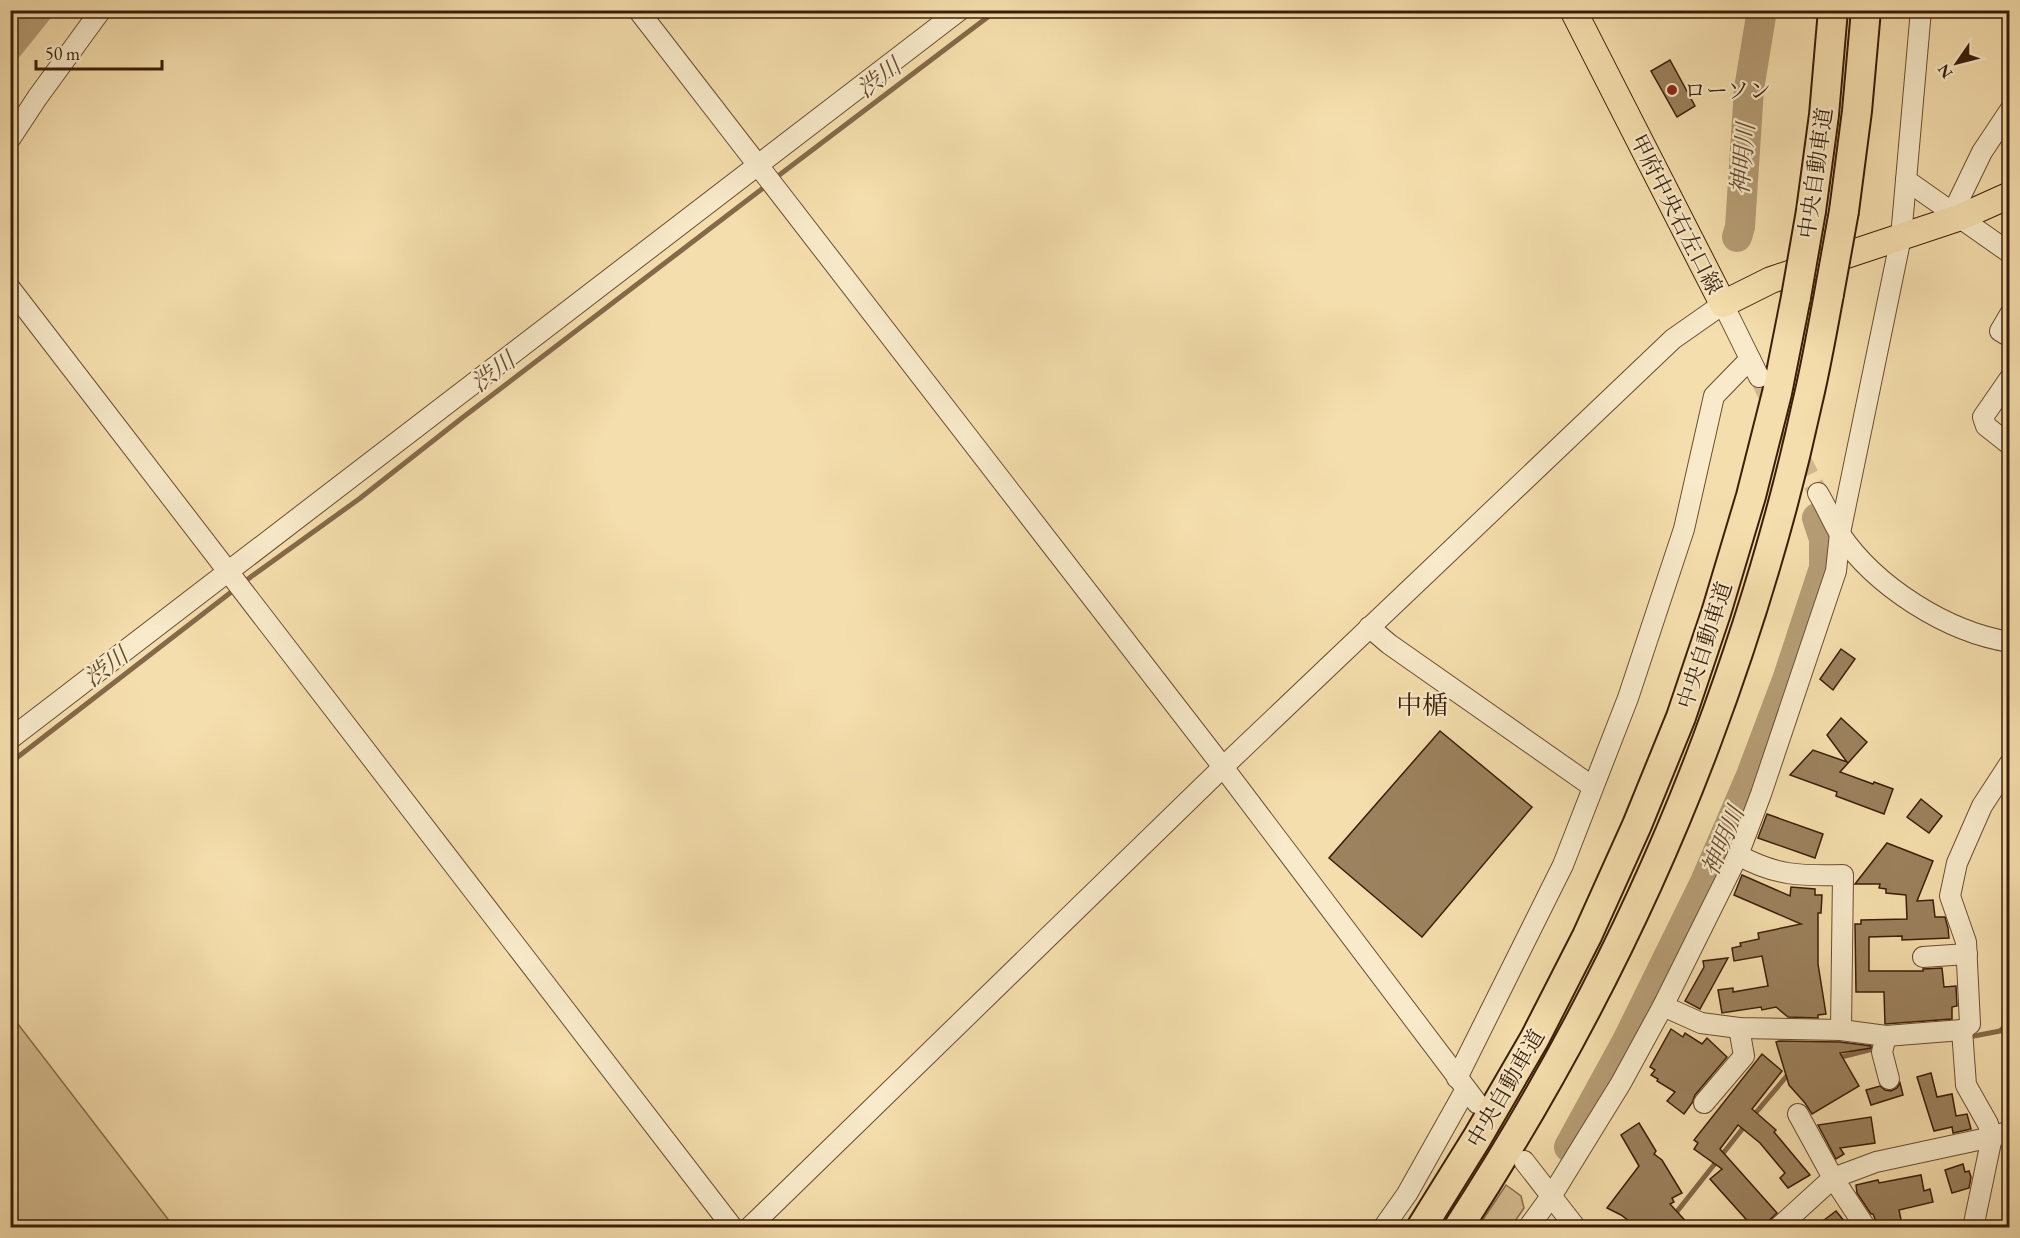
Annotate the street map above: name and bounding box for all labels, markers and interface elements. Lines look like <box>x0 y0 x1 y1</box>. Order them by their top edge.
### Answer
scale bar <box>36 33 162 71</box>
north arrow <box>1927 33 1987 93</box>
text: 50 m <box>45 42 80 65</box>
water label: 渋川 <box>850 49 910 104</box>
text: N <box>1933 60 1957 83</box>
place label: ローソン <box>1684 76 1771 105</box>
marker: ローソン <box>1665 83 1679 97</box>
street label: 中央自動車道 <box>1792 106 1839 240</box>
water label: 神明川 <box>1724 119 1761 196</box>
street label: 甲府中央右左口線 <box>1624 129 1729 299</box>
water label: 渋川 <box>464 343 524 398</box>
street label: 中央自動車道 <box>1670 578 1739 712</box>
water label: 渋川 <box>77 638 137 693</box>
district label: 中楯 <box>1396 688 1448 722</box>
water label: 神明川 <box>1694 799 1752 880</box>
street label: 中央自動車道 <box>1460 1024 1551 1153</box>

